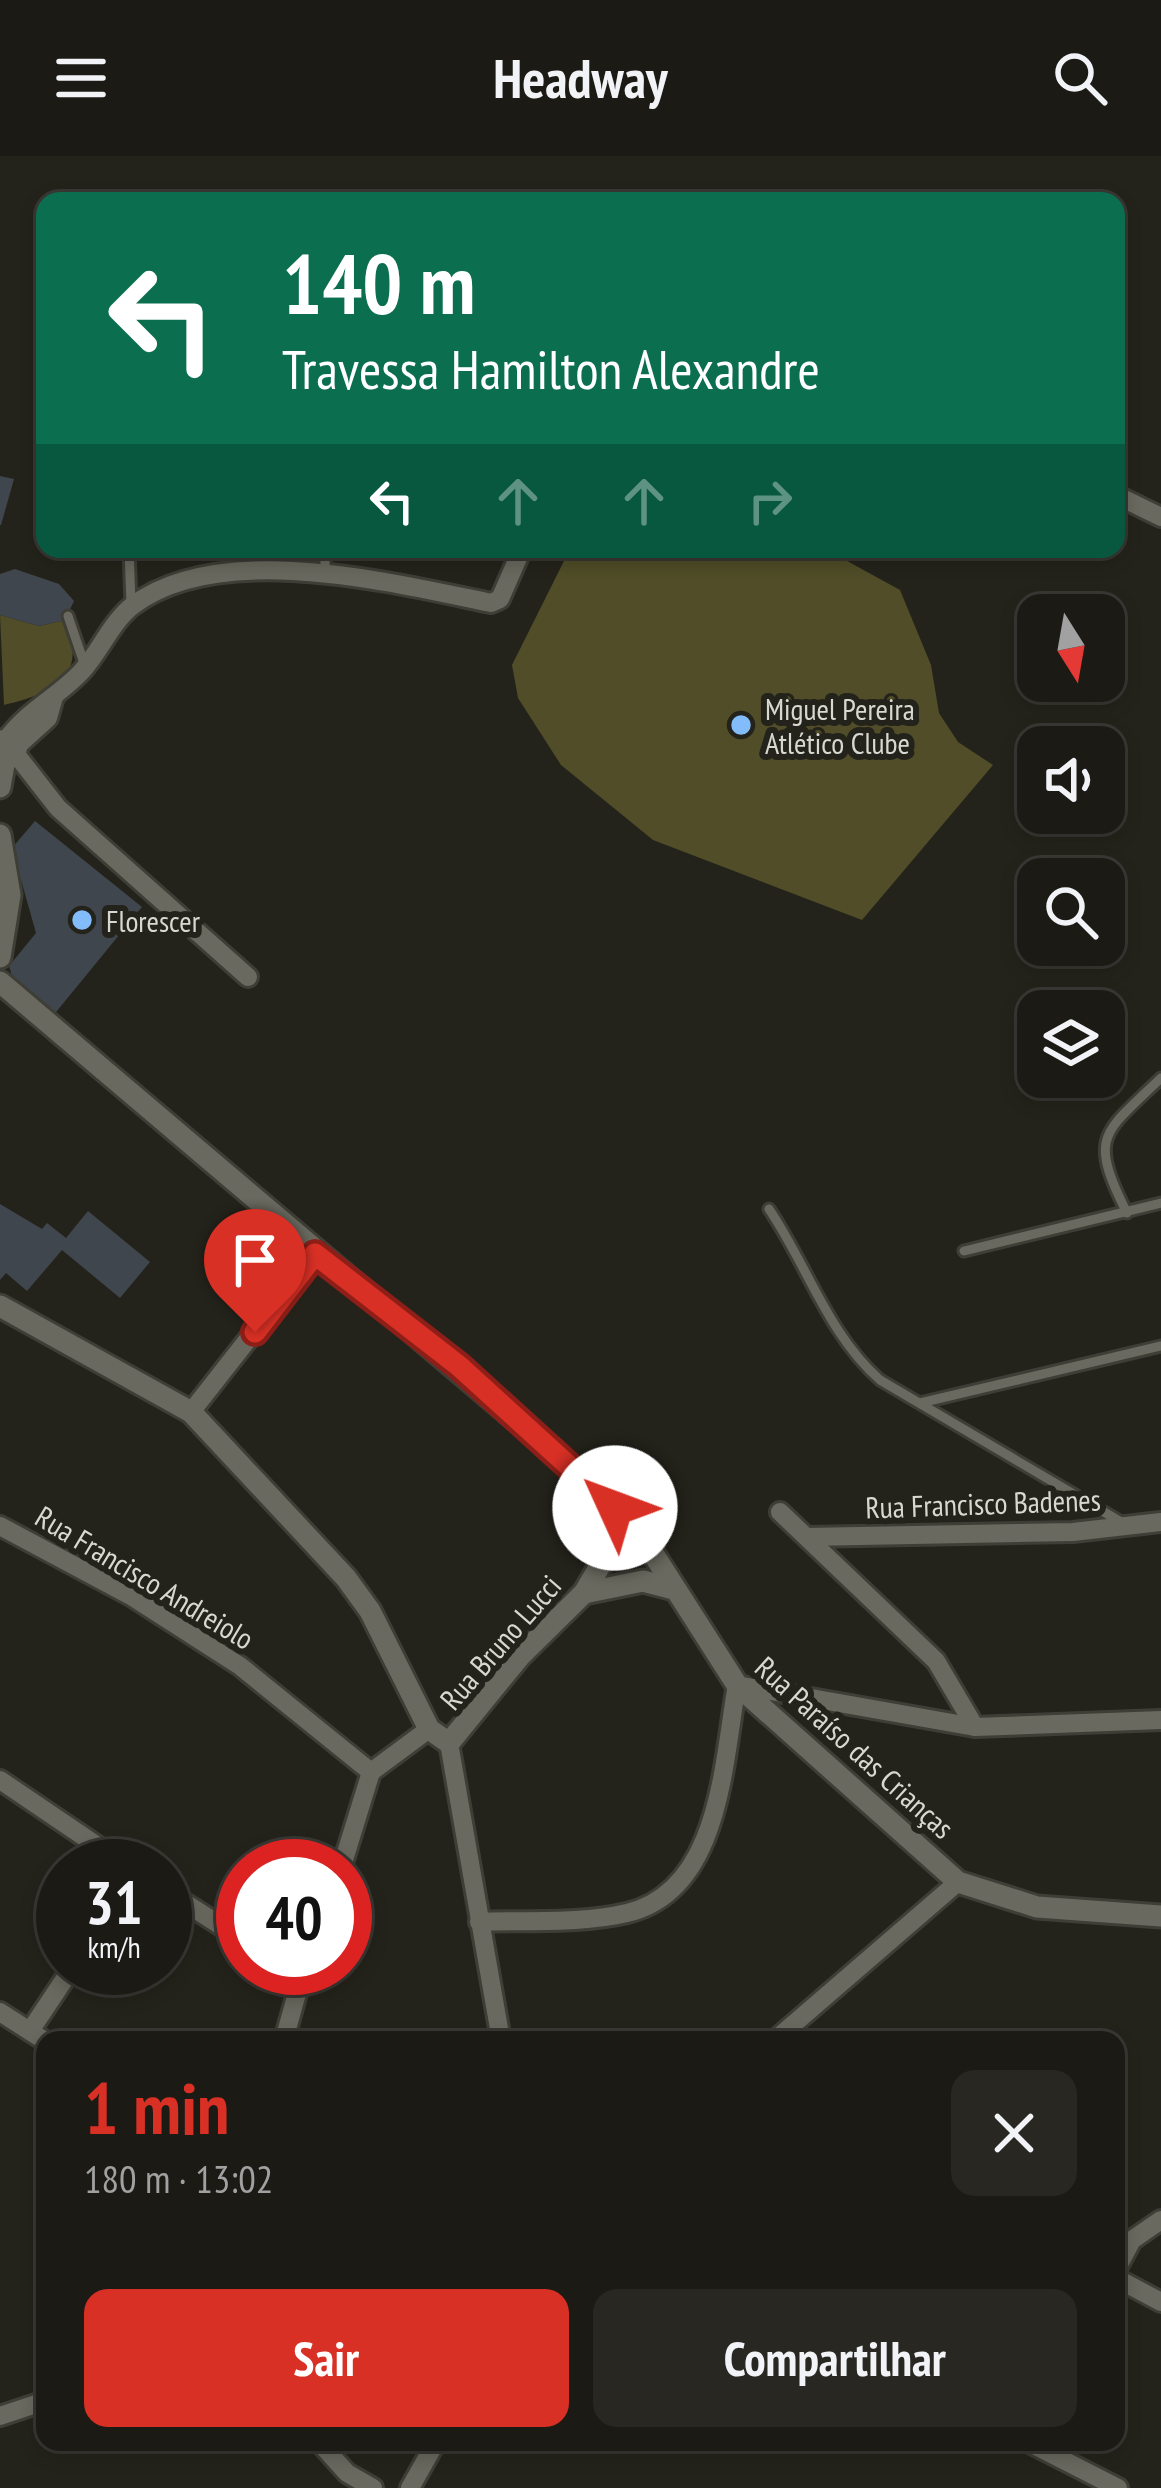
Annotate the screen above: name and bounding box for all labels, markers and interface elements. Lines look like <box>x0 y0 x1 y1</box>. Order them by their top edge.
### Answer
text: Headway <box>493 43 668 113</box>
icon: menu <box>48 45 114 111</box>
icon: search <box>1047 45 1113 111</box>
text: 140 m <box>282 228 475 337</box>
icon: left <box>84 240 240 396</box>
text: Travessa Hamilton Alexandre <box>282 334 820 404</box>
icon: left <box>359 468 425 534</box>
icon: ahead <box>485 468 551 534</box>
icon: ahead <box>611 468 677 534</box>
icon: right <box>737 468 803 534</box>
north arrow <box>1017 594 1125 702</box>
map controls <box>1017 594 1125 1098</box>
place label: Miguel Pereira Atlético Clube <box>765 689 915 762</box>
marker: Miguel Pereira Atlético Clube <box>728 712 754 738</box>
button: sound <box>1017 726 1125 834</box>
button: search <box>1017 858 1125 966</box>
place label: Florescer <box>106 901 201 940</box>
marker: Florescer <box>69 907 95 933</box>
button: layers <box>1017 990 1125 1098</box>
pin <box>204 1209 306 1332</box>
icon: arrive <box>222 1227 288 1293</box>
position arrow <box>552 1445 678 1571</box>
street label: Rua Francisco Badenes <box>865 1479 1101 1527</box>
street label: Rua Francisco Andreiolo <box>29 1496 261 1658</box>
street label: Rua Bruno Lucci <box>431 1567 569 1717</box>
street label: Rua Paraíso das Crianças <box>747 1647 963 1847</box>
speed limit sign: 40 <box>216 1839 372 1995</box>
text: 31 <box>85 1863 143 1941</box>
text: km/h <box>87 1927 141 1966</box>
text: 1 min <box>84 2061 229 2154</box>
button: close <box>951 2070 1077 2196</box>
text: 180 m · 13:02 <box>84 2153 273 2204</box>
button: Sair <box>84 2289 569 2427</box>
button: Compartilhar <box>593 2289 1077 2427</box>

